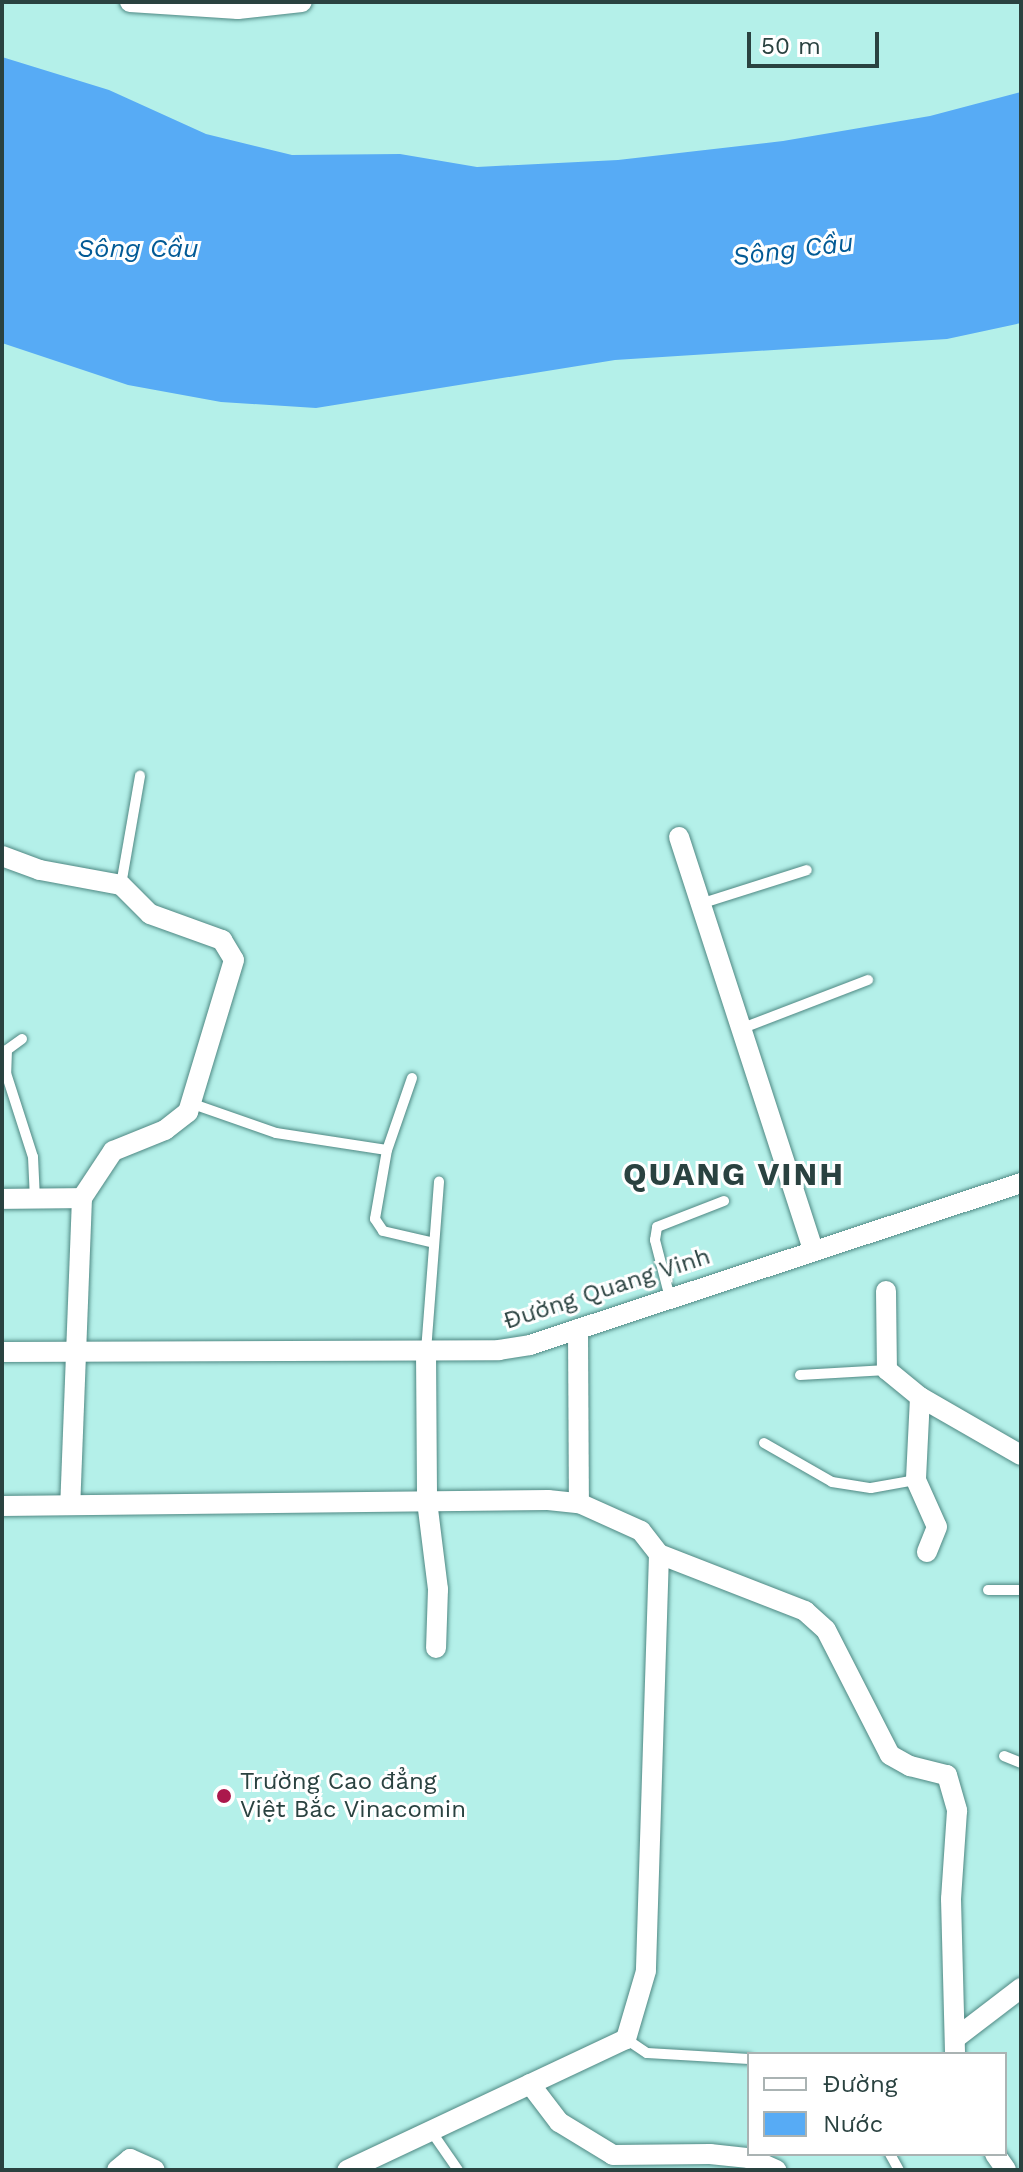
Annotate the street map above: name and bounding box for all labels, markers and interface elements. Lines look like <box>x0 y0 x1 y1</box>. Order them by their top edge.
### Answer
scale bar <box>751 16 883 66</box>
text: 50 m <box>761 32 821 60</box>
water label: Sông Cầu <box>731 227 855 273</box>
water label: Sông Cầu <box>77 233 199 265</box>
district label: QUANG VINH <box>623 1155 845 1193</box>
street label: Đường Quang Vinh <box>500 1242 714 1336</box>
place label: Trường Cao đẳng Việt Bắc Vinacomin <box>240 1768 467 1824</box>
marker: Trường Cao đẳng Việt Bắc Vinacomin <box>215 1787 233 1805</box>
legend <box>747 2052 1007 2156</box>
text: Đường <box>823 2070 898 2098</box>
text: Nước <box>823 2110 883 2138</box>

